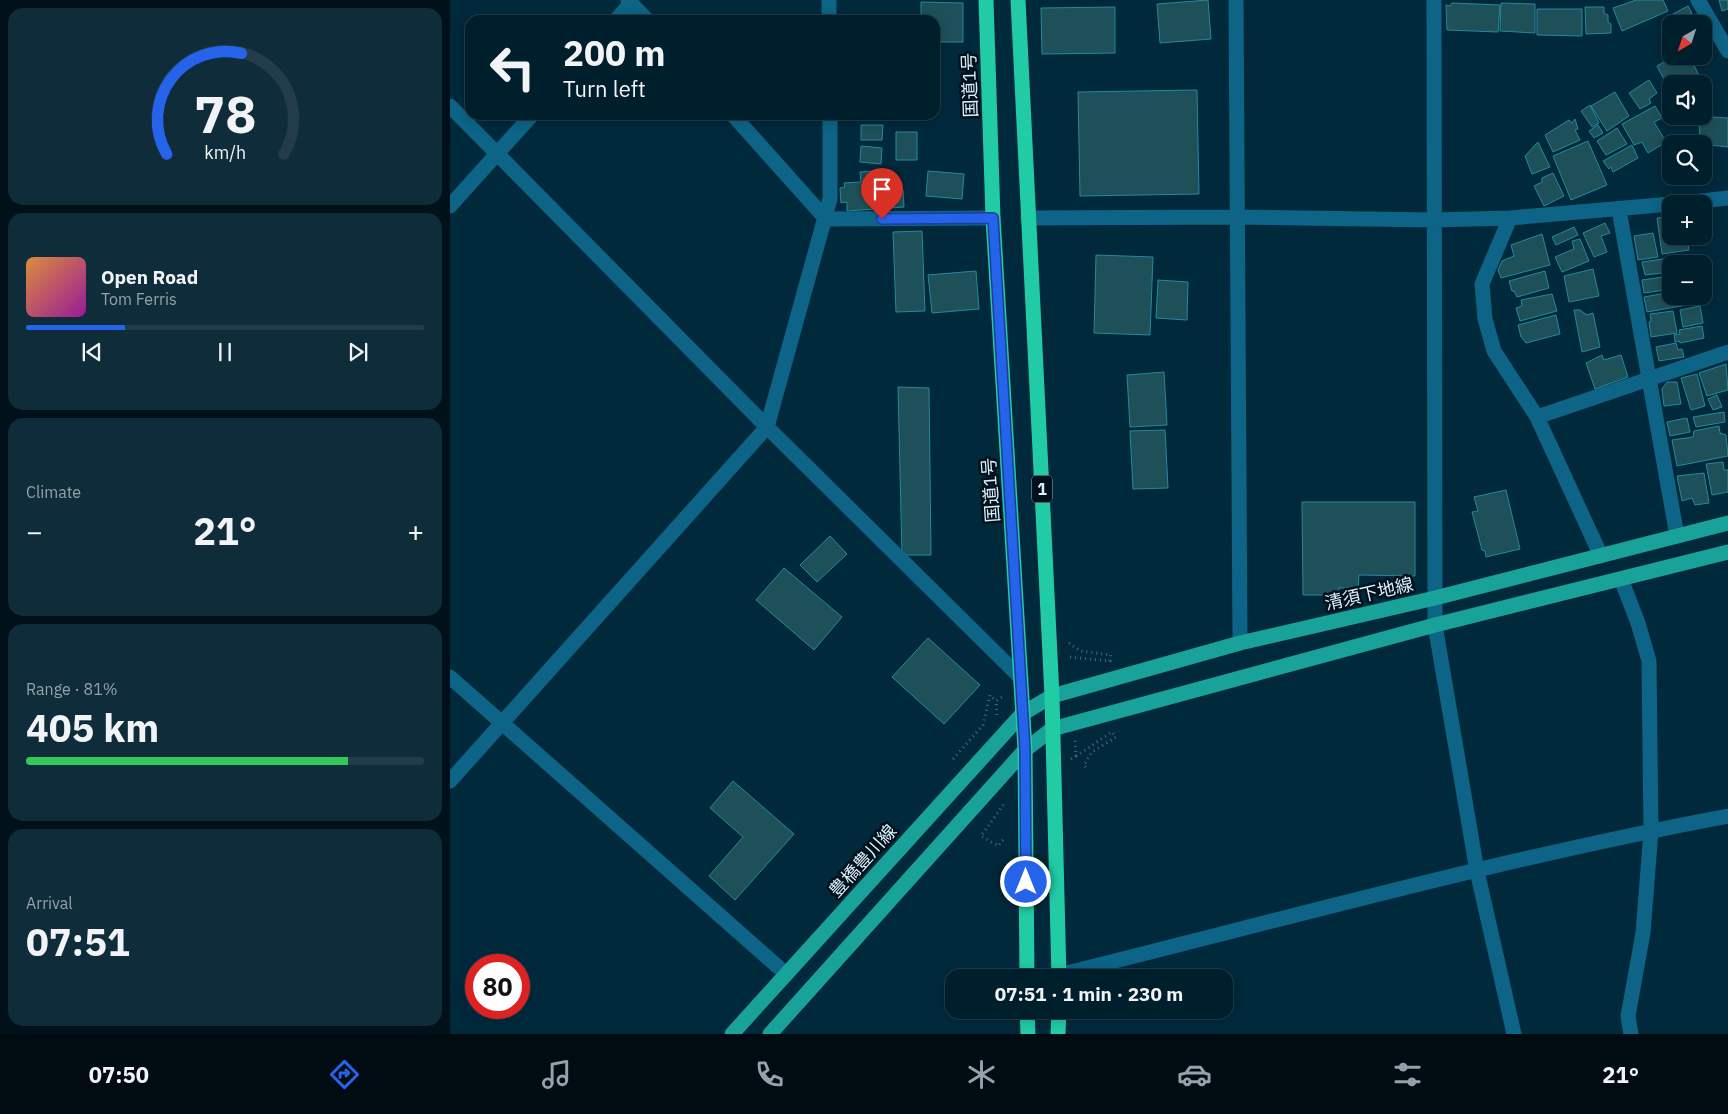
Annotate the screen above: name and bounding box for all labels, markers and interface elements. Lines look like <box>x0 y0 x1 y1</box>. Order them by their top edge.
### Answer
north arrow <box>1662 15 1712 65</box>
map controls <box>1662 15 1712 305</box>
text: 200 m <box>563 30 666 76</box>
icon: left <box>480 35 545 100</box>
street label: 国道1号 <box>957 52 982 118</box>
text: Turn left <box>563 74 646 103</box>
button: sound <box>1662 75 1712 125</box>
text: 78 <box>194 80 256 147</box>
button: search <box>1662 135 1712 185</box>
text: km/h <box>204 141 246 164</box>
pin <box>861 168 903 219</box>
icon: arrive <box>868 175 896 203</box>
button: + <box>1662 195 1712 245</box>
button: − <box>1662 255 1712 305</box>
text: Open Road <box>101 265 198 289</box>
text: Tom Ferris <box>101 289 177 309</box>
icon: previous <box>78 338 106 366</box>
icon: pause <box>211 338 239 366</box>
icon: next <box>344 338 372 366</box>
street label: 国道1号 <box>977 457 1004 523</box>
road number: 1 <box>1032 476 1052 502</box>
text: Climate <box>26 482 81 502</box>
text: 21° <box>193 506 257 555</box>
text: − <box>26 513 43 550</box>
text: + <box>407 513 424 550</box>
street label: 清須下地線 <box>1322 572 1415 615</box>
text: Range · 81% <box>26 679 118 699</box>
text: 405 km <box>26 703 159 752</box>
street label: 豊橋豊川線 <box>824 820 901 902</box>
position arrow <box>999 855 1051 907</box>
text: Arrival <box>26 893 73 913</box>
text: 07:51 <box>26 917 130 966</box>
speed limit sign: 80 <box>465 954 530 1019</box>
text: 07:51 · 1 min · 230 m <box>995 982 1183 1006</box>
icon: directions <box>327 1057 362 1092</box>
icon: music <box>539 1057 574 1092</box>
icon: phone <box>752 1057 787 1092</box>
icon: climate <box>964 1057 999 1092</box>
icon: car <box>1177 1057 1212 1092</box>
icon: filters <box>1390 1057 1425 1092</box>
text: 07:50 <box>89 1060 149 1089</box>
text: 21° <box>1602 1060 1639 1089</box>

